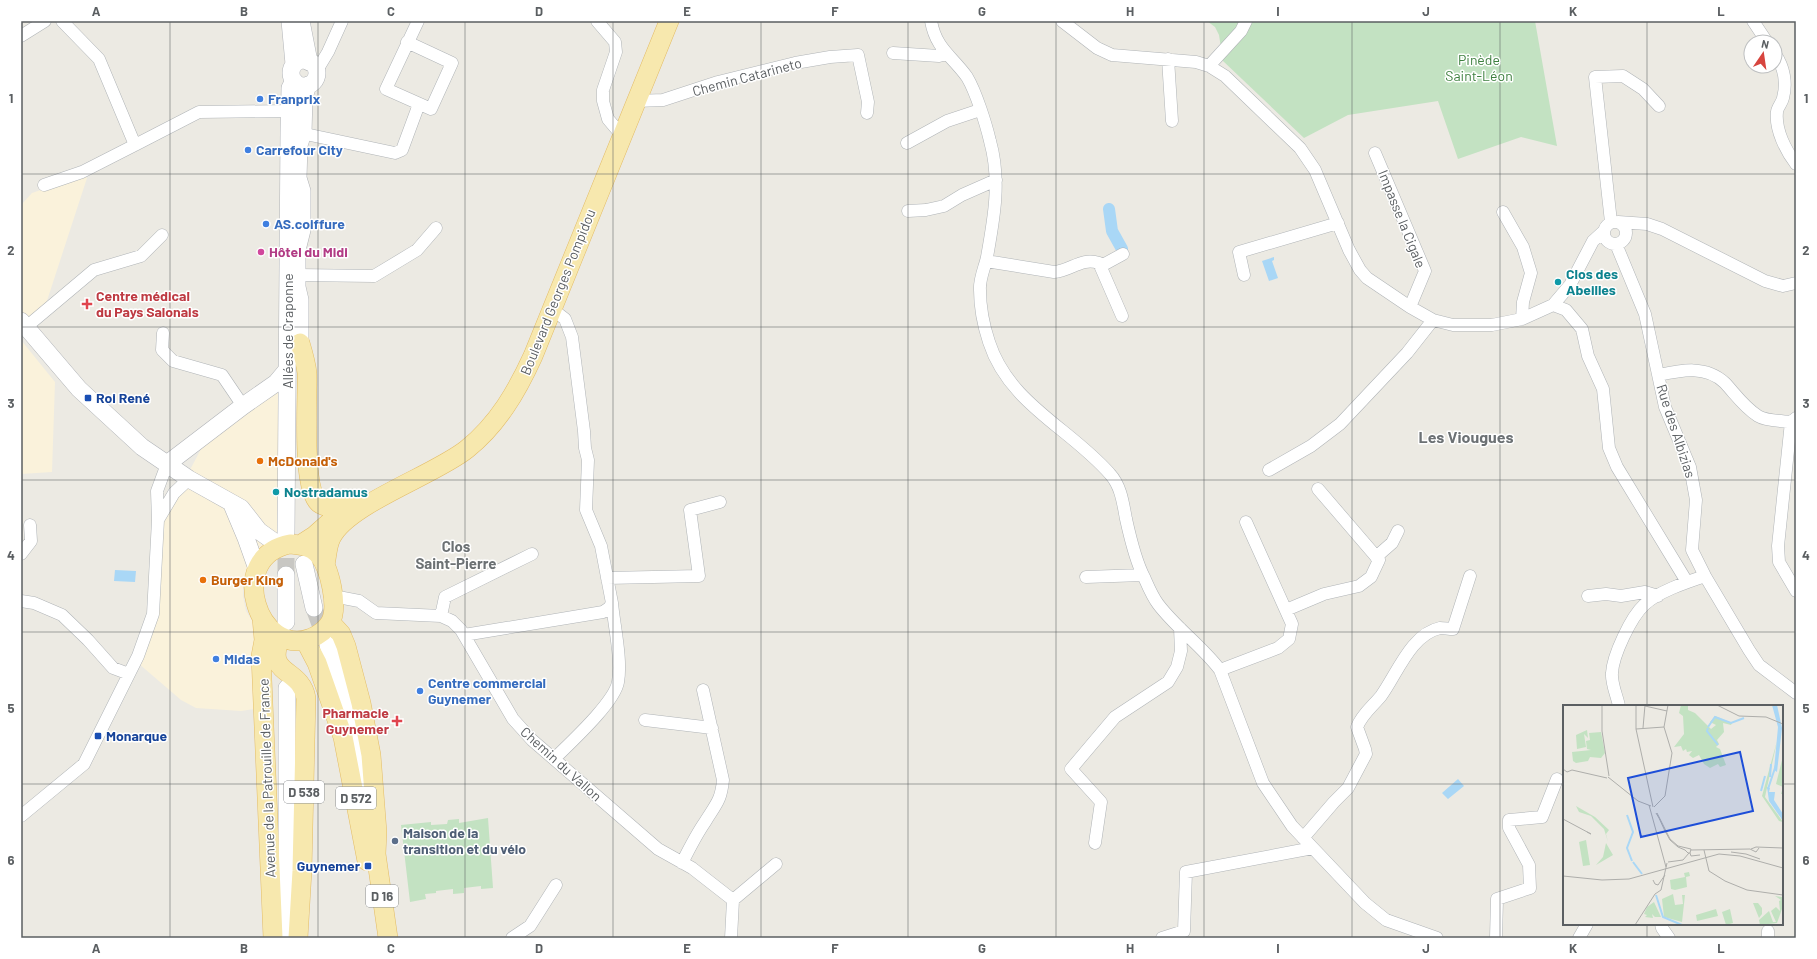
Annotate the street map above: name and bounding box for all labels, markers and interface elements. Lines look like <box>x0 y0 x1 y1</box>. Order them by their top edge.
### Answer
text: A <box>92 3 101 19</box>
text: B <box>240 3 248 19</box>
text: C <box>387 3 395 19</box>
text: D <box>535 3 543 19</box>
text: E <box>683 3 691 19</box>
text: F <box>831 3 839 19</box>
text: G <box>978 3 986 19</box>
text: H <box>1126 3 1134 19</box>
text: I <box>1276 3 1280 19</box>
text: J <box>1422 3 1430 19</box>
text: K <box>1569 3 1577 19</box>
text: L <box>1717 3 1725 19</box>
north arrow <box>1743 34 1783 74</box>
text: N <box>1760 37 1770 51</box>
park label: Pinède Saint-Léon <box>1445 51 1513 84</box>
street label: Chemin Catarineto <box>690 54 803 99</box>
text: 1 <box>9 90 13 106</box>
place label: Franprix <box>268 90 321 107</box>
text: 1 <box>1804 90 1808 106</box>
marker: Franprix <box>255 94 265 104</box>
place label: Carrefour City <box>256 141 343 158</box>
marker: Carrefour City <box>243 145 253 155</box>
street label: Impasse la Cigale <box>1375 167 1430 270</box>
street label: Boulevard Georges Pompidou <box>516 206 599 377</box>
place label: AS.coiffure <box>274 215 345 232</box>
marker: AS.coiffure <box>261 219 271 229</box>
text: 2 <box>7 242 15 258</box>
text: 2 <box>1802 242 1810 258</box>
place label: Hôtel du Midi <box>269 243 348 260</box>
marker: Hôtel du Midi <box>256 247 266 257</box>
place label: Clos des Abeilles <box>1566 265 1618 298</box>
street label: Allées de Craponne <box>279 273 296 389</box>
marker: Clos des Abeilles <box>1553 277 1563 287</box>
place label: Centre médical du Pays Salonais <box>96 287 199 320</box>
marker: Centre médical du Pays Salonais <box>81 298 93 310</box>
street label: Rue des Albizias <box>1653 382 1700 480</box>
place label: Roi René <box>96 389 150 406</box>
marker: Roi René <box>83 393 93 403</box>
text: 3 <box>7 395 15 411</box>
text: 3 <box>1802 395 1810 411</box>
district label: Les Viougues <box>1419 427 1513 446</box>
place label: McDonald's <box>268 452 337 469</box>
marker: McDonald's <box>255 456 265 466</box>
place label: Nostradamus <box>284 483 368 500</box>
marker: Nostradamus <box>271 487 281 497</box>
district label: Clos Saint-Pierre <box>416 537 496 572</box>
text: 4 <box>7 547 15 563</box>
text: 4 <box>1802 547 1810 563</box>
place label: Burger King <box>211 571 284 588</box>
marker: Burger King <box>198 575 208 585</box>
place label: Midas <box>224 650 260 667</box>
marker: Midas <box>211 654 221 664</box>
place label: Centre commercial Guynemer <box>428 674 546 707</box>
street label: Avenue de la Patrouille de France <box>255 678 278 878</box>
marker: Centre commercial Guynemer <box>415 686 425 696</box>
text: 5 <box>7 700 15 716</box>
text: 5 <box>1802 700 1810 716</box>
place label: Pharmacie Guynemer <box>322 704 390 737</box>
inset map <box>1563 705 1783 925</box>
marker: Pharmacie Guynemer <box>392 716 402 726</box>
street label: Chemin du Vallon <box>517 723 605 804</box>
place label: Monarque <box>106 727 167 744</box>
marker: Monarque <box>93 731 103 741</box>
road number: D 538 <box>284 781 324 803</box>
road number: D 572 <box>336 787 376 809</box>
place label: Maison de la transition et du vélo <box>403 824 526 857</box>
marker: Maison de la transition et du vélo <box>390 836 400 846</box>
text: 6 <box>8 852 15 868</box>
text: 6 <box>1803 852 1810 868</box>
place label: Guynemer <box>297 857 361 874</box>
marker: Guynemer <box>363 861 373 871</box>
road number: D 16 <box>366 885 398 907</box>
text: A <box>92 940 101 956</box>
text: B <box>240 940 248 956</box>
text: C <box>387 940 395 956</box>
text: D <box>535 940 543 956</box>
text: E <box>683 940 691 956</box>
text: F <box>831 940 839 956</box>
text: G <box>978 940 986 956</box>
text: H <box>1126 940 1134 956</box>
text: I <box>1276 940 1280 956</box>
text: J <box>1422 940 1430 956</box>
text: K <box>1569 940 1577 956</box>
text: L <box>1717 940 1725 956</box>

